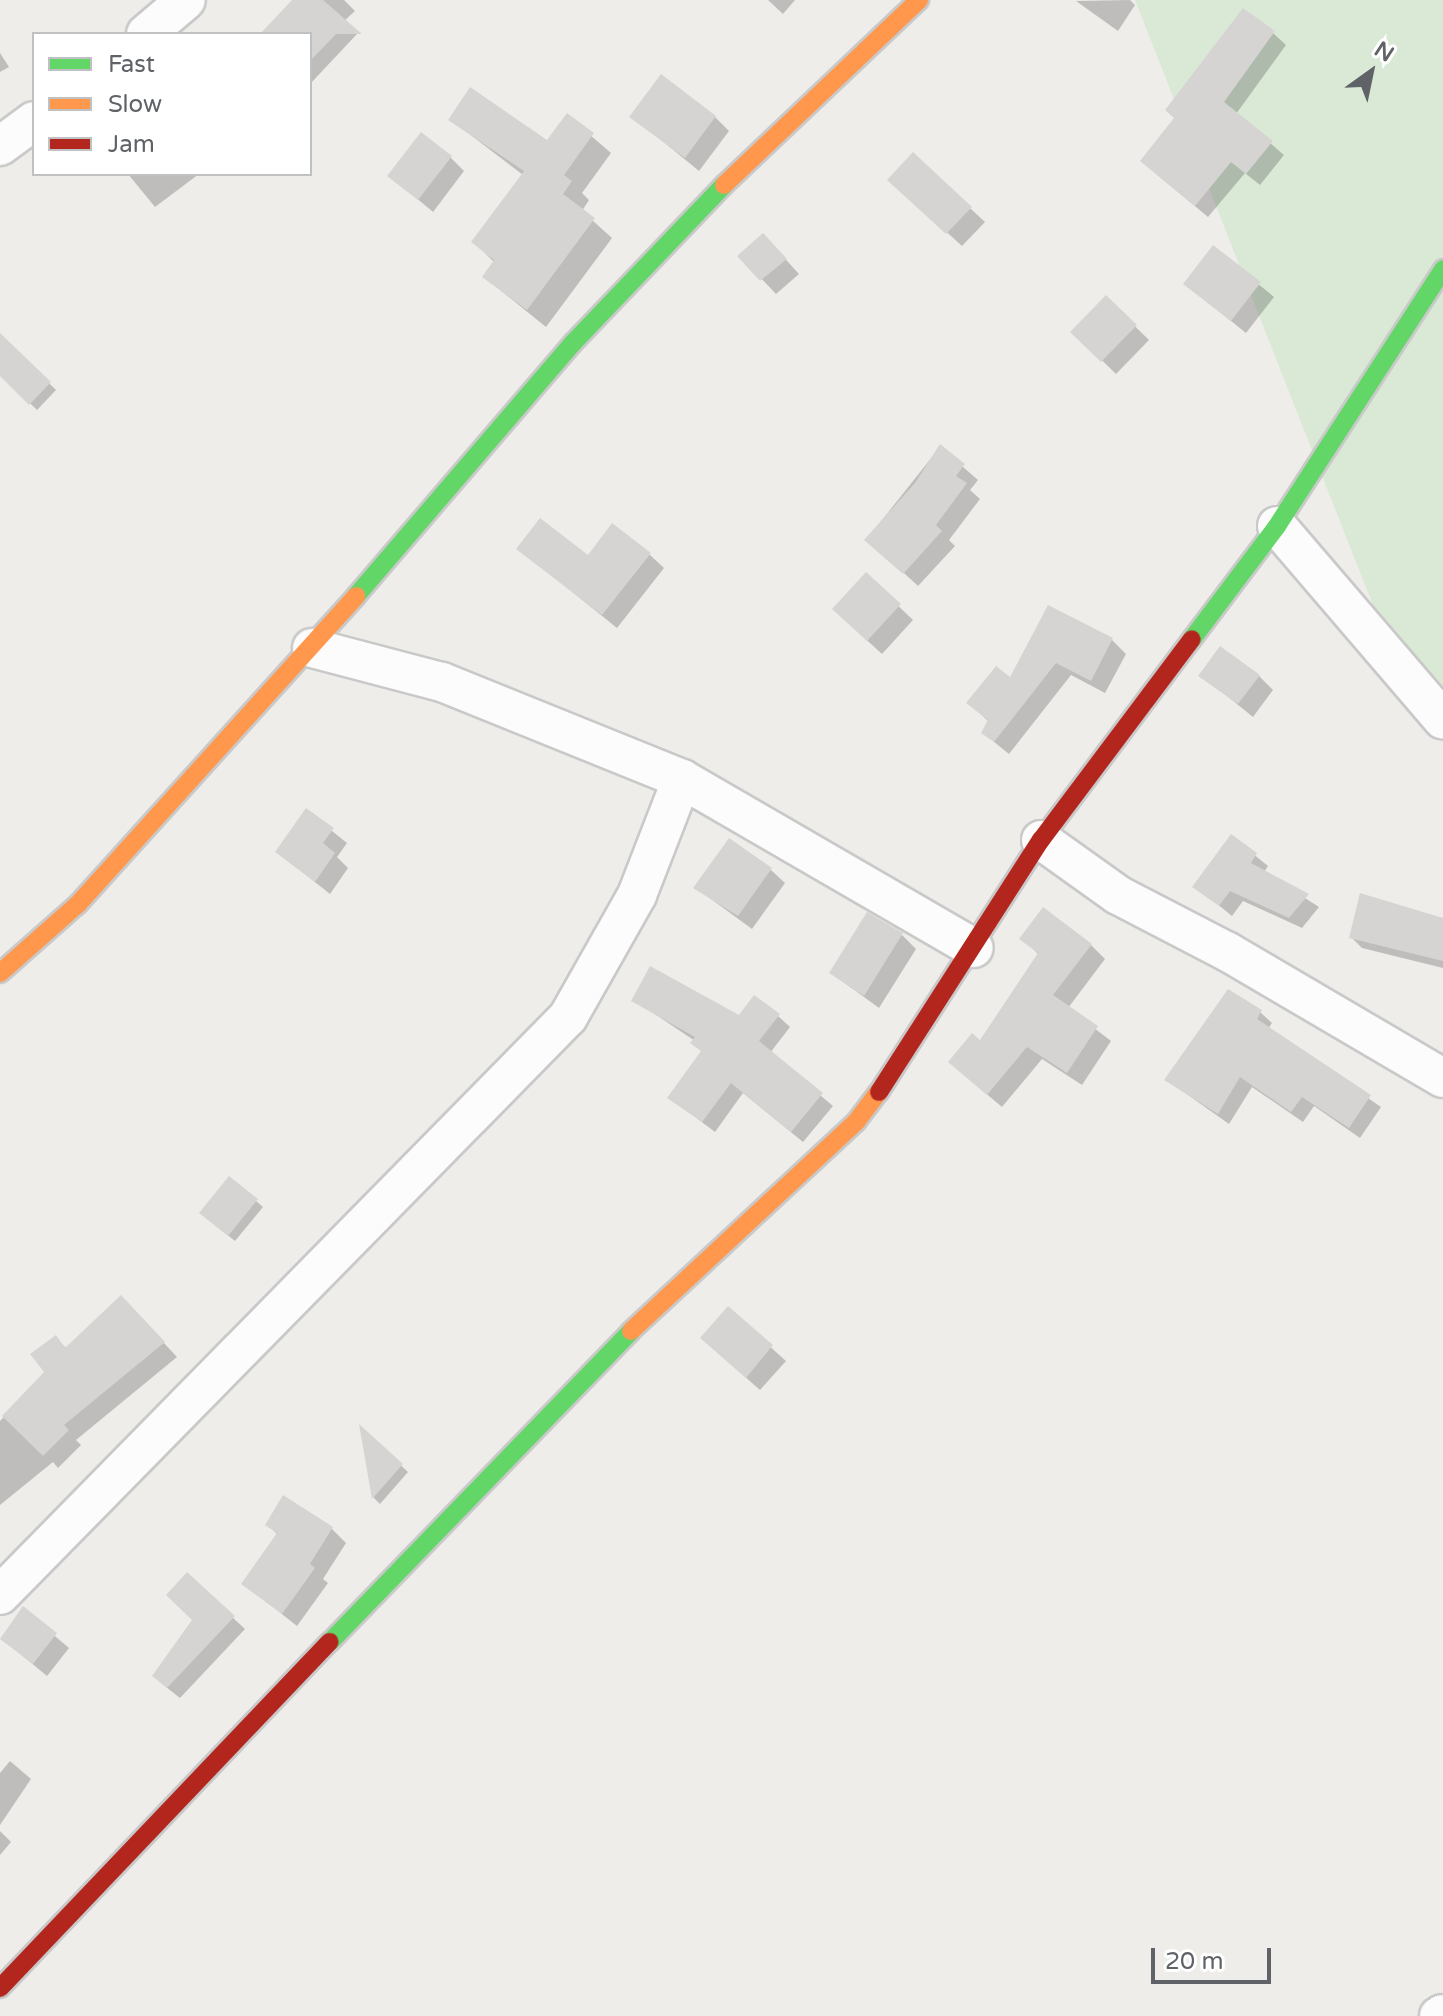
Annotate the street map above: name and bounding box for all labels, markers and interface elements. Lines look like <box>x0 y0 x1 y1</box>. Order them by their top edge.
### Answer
legend <box>32 32 312 176</box>
north arrow <box>1331 32 1411 112</box>
text: N <box>1370 36 1399 68</box>
text: Fast <box>108 50 155 79</box>
text: Slow <box>108 90 162 119</box>
text: Jam <box>108 130 155 159</box>
scale bar <box>1155 1932 1275 1982</box>
text: 20 m <box>1165 1947 1223 1976</box>

